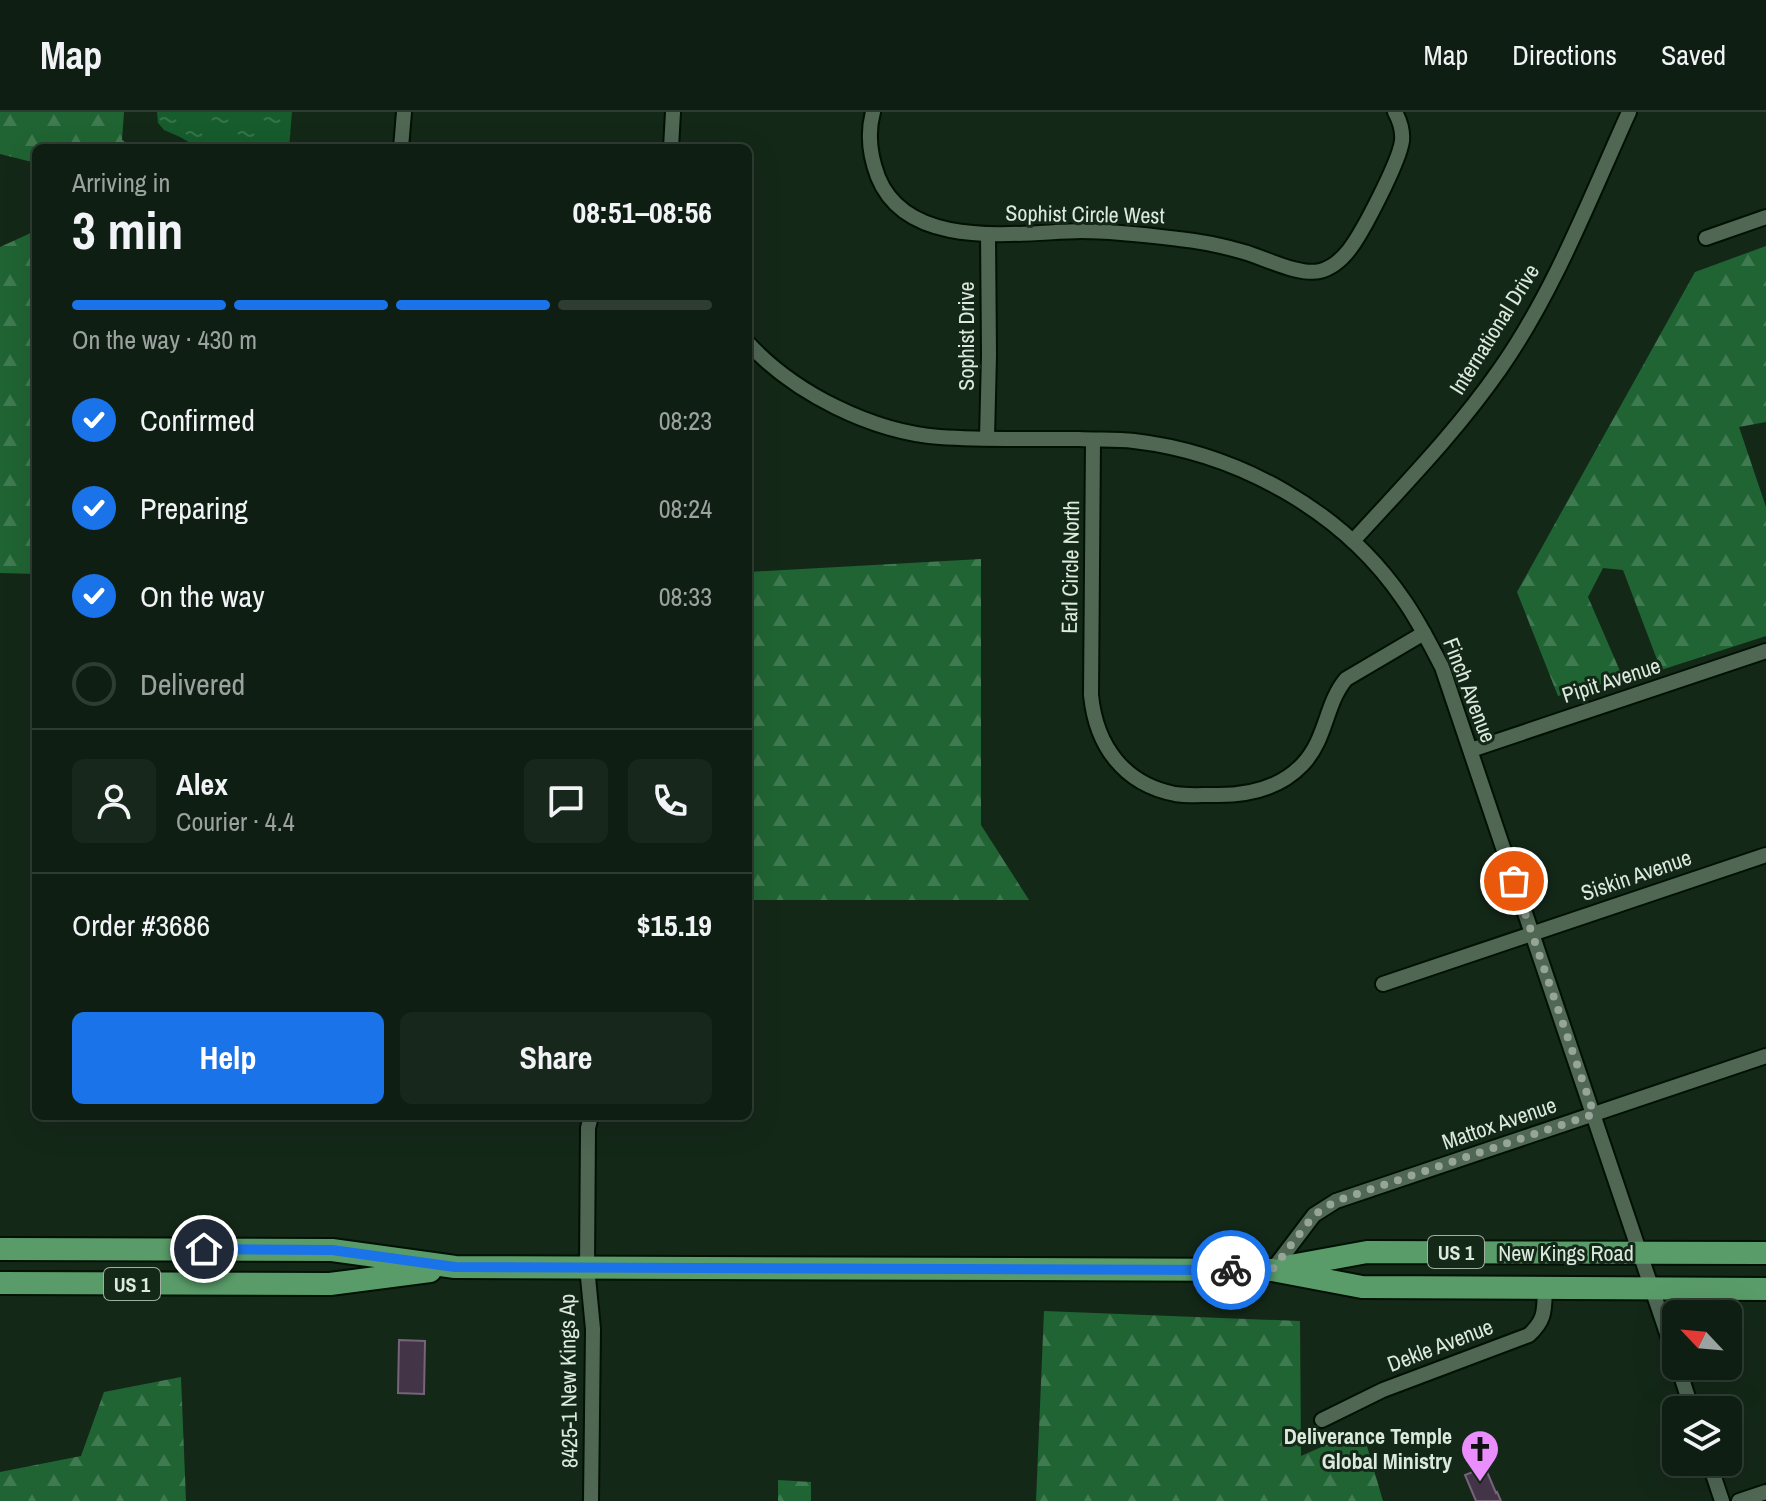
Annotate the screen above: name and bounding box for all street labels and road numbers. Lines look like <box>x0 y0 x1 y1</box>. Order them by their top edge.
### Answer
street label: Sophist Circle West <box>1005 198 1165 230</box>
street label: International Drive <box>1442 258 1546 400</box>
street label: Sophist Drive <box>951 281 981 391</box>
street label: Earl Circle North <box>1054 500 1086 634</box>
street label: Finch Avenue <box>1436 633 1504 747</box>
street label: Pipit Avenue <box>1558 650 1664 710</box>
street label: Siskin Avenue <box>1577 842 1695 908</box>
street label: Mattox Avenue <box>1438 1089 1560 1157</box>
road number: US 1 <box>1428 1236 1484 1268</box>
street label: New Kings Road <box>1498 1238 1634 1268</box>
road number: US 1 <box>104 1268 160 1300</box>
street label: 8425-1 New Kings Ap <box>551 1293 585 1469</box>
street label: Dekle Avenue <box>1383 1311 1497 1379</box>

